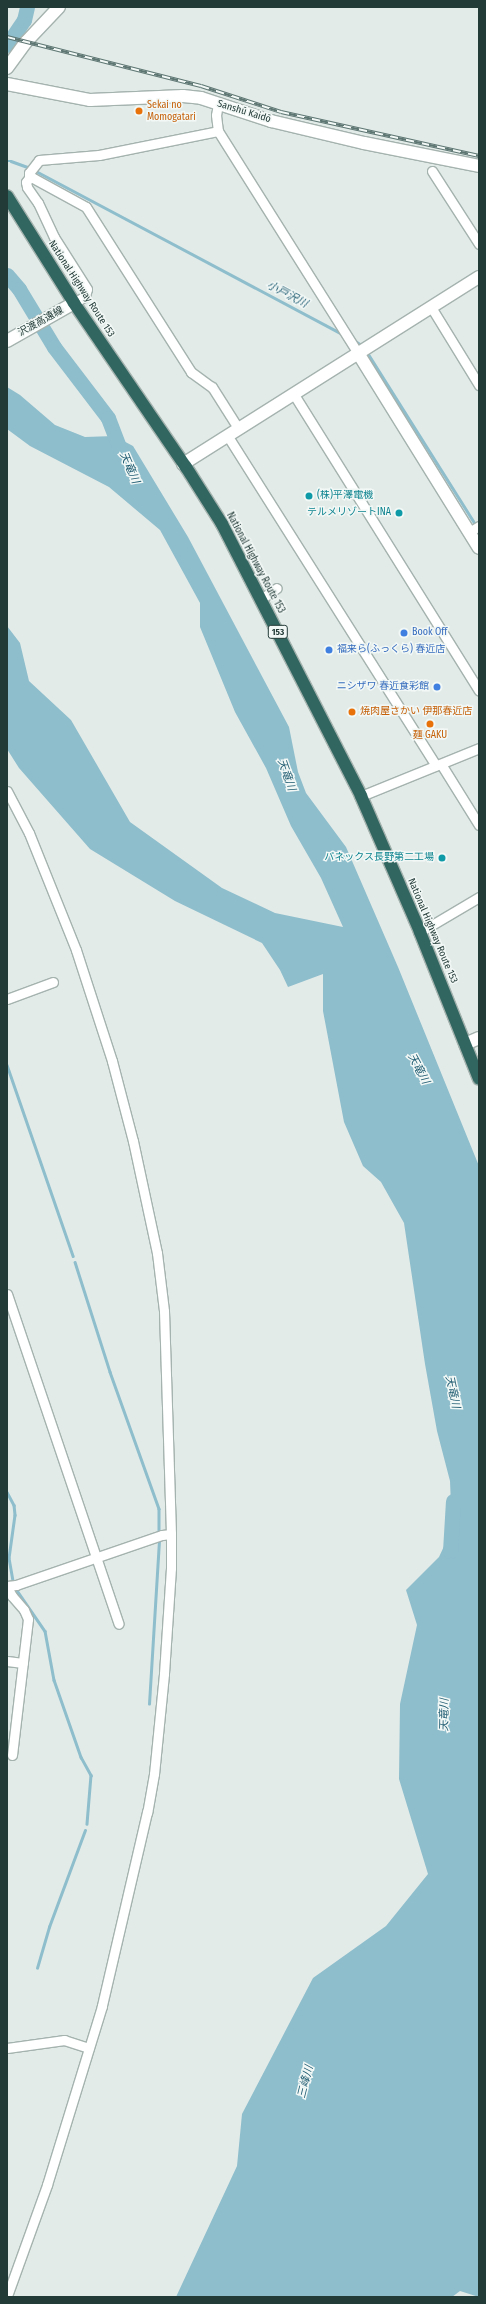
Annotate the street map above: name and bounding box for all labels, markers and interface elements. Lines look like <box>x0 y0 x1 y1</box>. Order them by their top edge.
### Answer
street label: Sanshū Kaidō <box>216 98 272 126</box>
place label: Sekai no Momogatari <box>147 99 196 122</box>
marker: Sekai no Momogatari <box>134 106 144 116</box>
street label: National Highway Route 153 <box>45 238 117 340</box>
water label: 小戸沢川 <box>264 279 310 311</box>
street label: 沢渡高遠線 <box>16 305 66 339</box>
water label: 天竜川 <box>116 450 142 486</box>
place label: (株)平澤電機 <box>317 490 373 502</box>
marker: (株)平澤電機 <box>304 491 314 501</box>
place label: テルメリゾートINA <box>307 507 391 519</box>
marker: テルメリゾートINA <box>394 508 404 518</box>
street label: National Highway Route 153 <box>223 510 287 616</box>
road number: 153 <box>267 625 289 639</box>
place label: Book Off <box>412 627 447 639</box>
marker: Book Off <box>399 628 409 638</box>
place label: 福来ら(ふっくら) 春近店 <box>337 644 445 656</box>
marker: 福来ら(ふっくら) 春近店 <box>324 645 334 655</box>
place label: ニシザワ 春近食彩館 <box>337 681 429 693</box>
marker: ニシザワ 春近食彩館 <box>432 682 442 692</box>
place label: 焼肉屋さかい 伊那春近店 <box>360 706 472 718</box>
marker: 焼肉屋さかい 伊那春近店 <box>347 707 357 717</box>
marker: 麺 GAKU <box>425 719 435 729</box>
place label: 麺 GAKU <box>413 730 447 742</box>
water label: 天竜川 <box>274 757 298 793</box>
place label: パネックス長野第二工場 <box>324 852 434 864</box>
marker: パネックス長野第二工場 <box>437 853 447 863</box>
street label: National Highway Route 153 <box>404 877 460 985</box>
water label: 天竜川 <box>404 1051 432 1087</box>
water label: 天竜川 <box>442 1374 462 1410</box>
water label: 天竜川 <box>438 1698 452 1732</box>
water label: 三峰川 <box>296 2064 316 2100</box>

